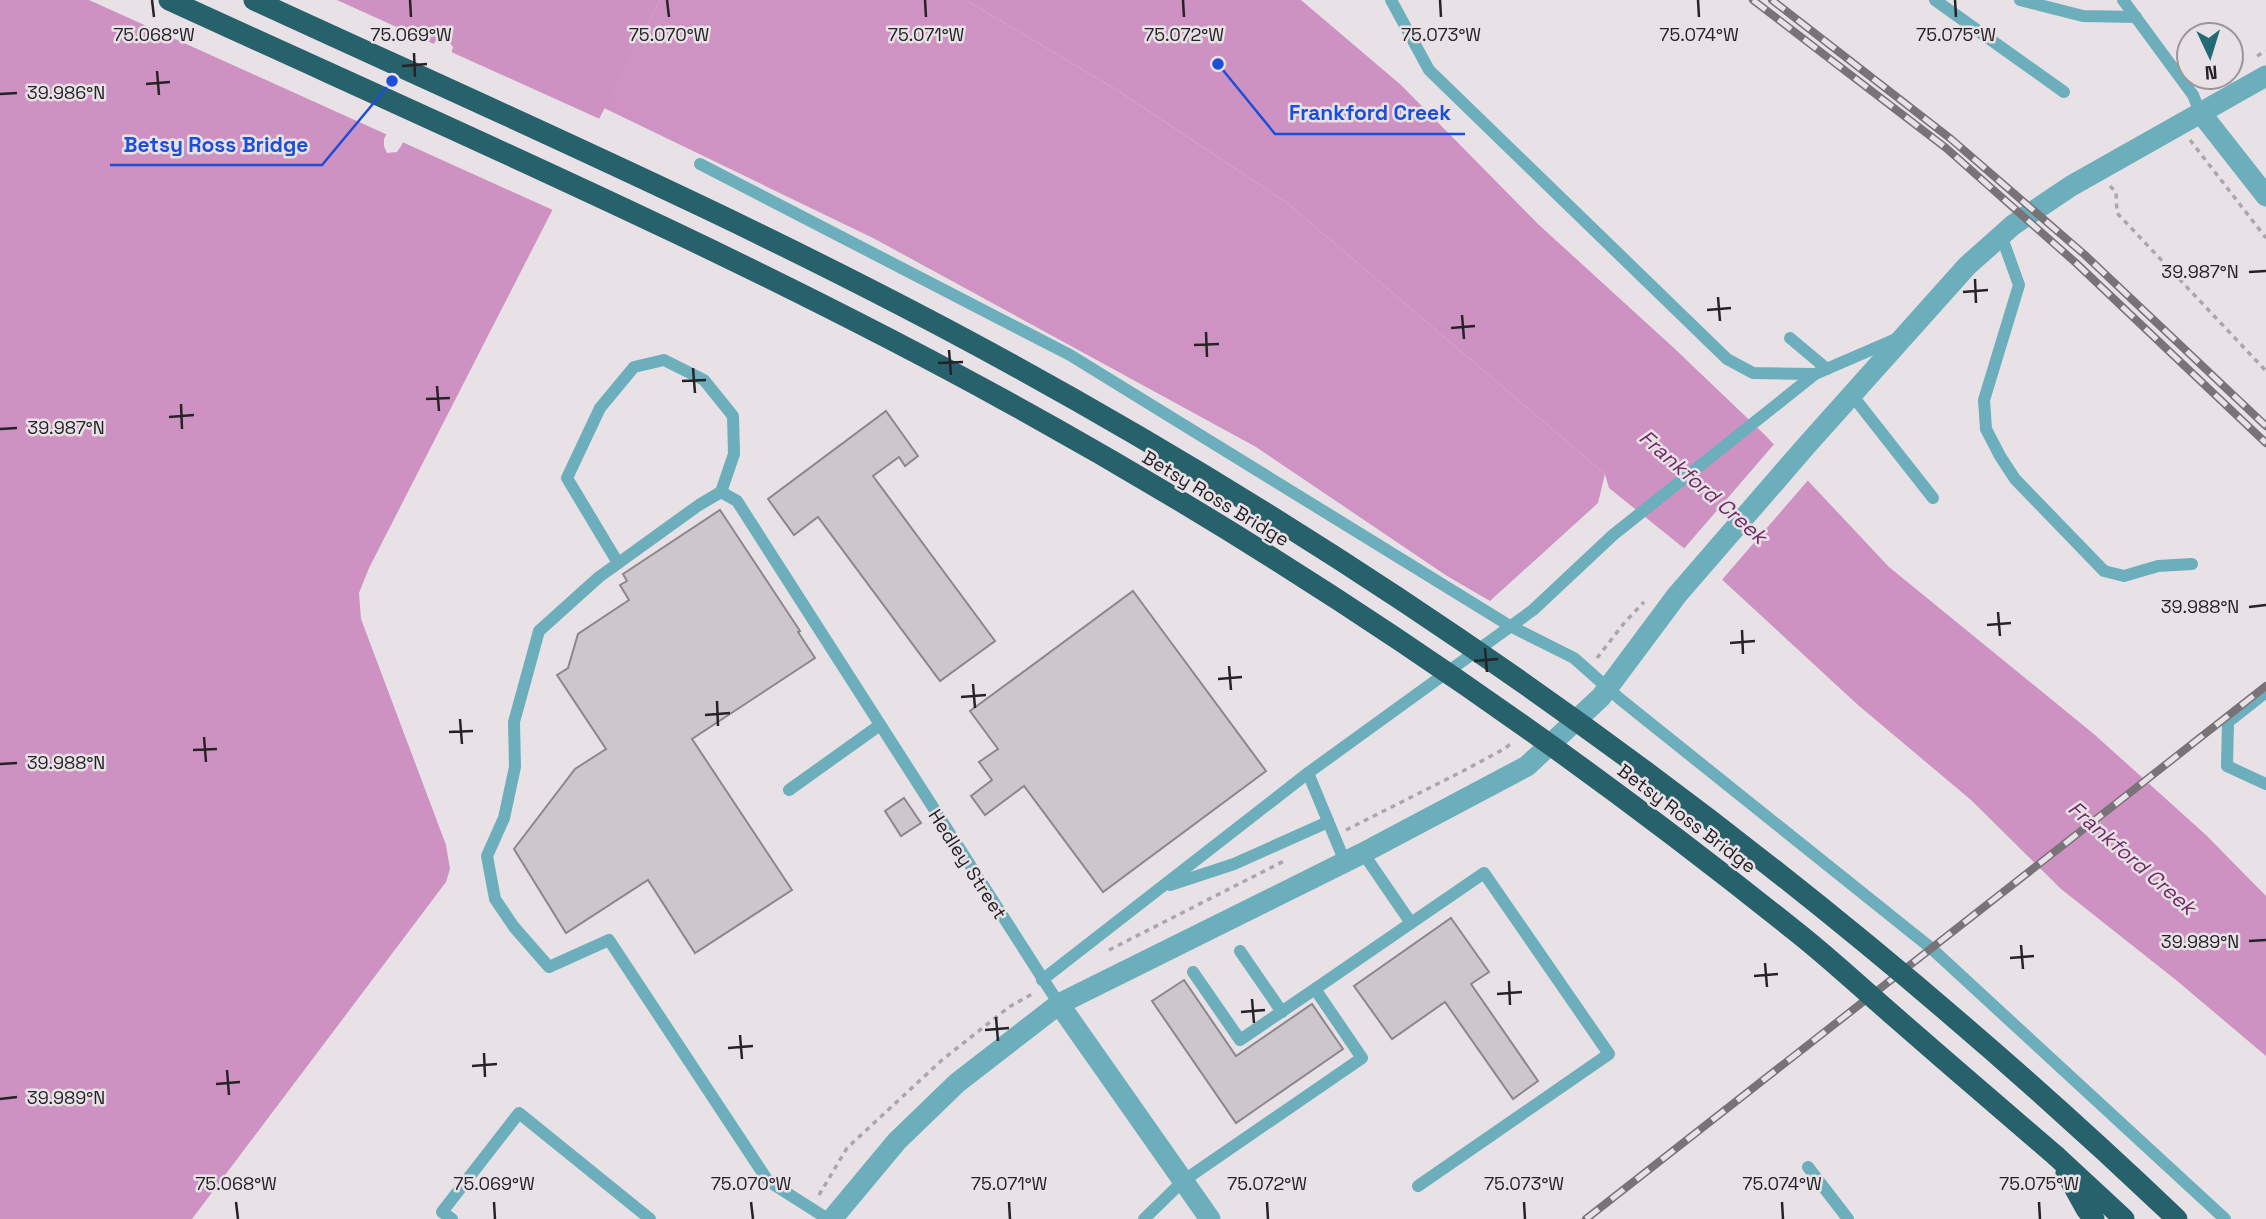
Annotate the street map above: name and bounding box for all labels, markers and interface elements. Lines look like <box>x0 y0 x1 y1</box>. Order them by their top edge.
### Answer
north arrow <box>2175 21 2245 91</box>
text: 75.068°W <box>113 23 195 46</box>
text: 75.069°W <box>370 23 452 46</box>
text: 75.070°W <box>629 23 710 46</box>
text: 75.071°W <box>888 23 965 46</box>
text: 75.072°W <box>1144 23 1224 46</box>
text: 75.073°W <box>1401 23 1481 46</box>
text: 75.074°W <box>1659 23 1739 46</box>
text: 75.075°W <box>1916 23 1996 46</box>
text: N <box>2204 60 2218 85</box>
text: 39.986°N <box>27 81 105 104</box>
callout: Frankford Creek <box>1275 92 1465 134</box>
text: Frankford Creek <box>1289 99 1451 126</box>
callout: Betsy Ross Bridge <box>110 123 322 165</box>
text: Betsy Ross Bridge <box>124 131 308 158</box>
text: 39.987°N <box>2161 260 2239 283</box>
text: 39.987°N <box>27 416 105 439</box>
water label: Frankford Creek <box>1634 424 1775 551</box>
street label: Betsy Ross Bridge <box>1138 445 1294 552</box>
text: 39.988°N <box>2161 595 2239 618</box>
text: 39.988°N <box>27 751 105 774</box>
street label: Betsy Ross Bridge <box>1612 758 1761 879</box>
water label: Frankford Creek <box>2063 795 2204 922</box>
street label: Hedley Street <box>923 804 1012 924</box>
text: 39.989°N <box>2161 930 2239 953</box>
text: 39.989°N <box>27 1086 105 1109</box>
text: 75.068°W <box>195 1172 277 1195</box>
text: 75.069°W <box>453 1172 535 1195</box>
text: 75.070°W <box>711 1172 792 1195</box>
text: 75.071°W <box>971 1172 1048 1195</box>
text: 75.072°W <box>1227 1172 1307 1195</box>
text: 75.073°W <box>1484 1172 1564 1195</box>
text: 75.074°W <box>1742 1172 1822 1195</box>
text: 75.075°W <box>1999 1172 2079 1195</box>

